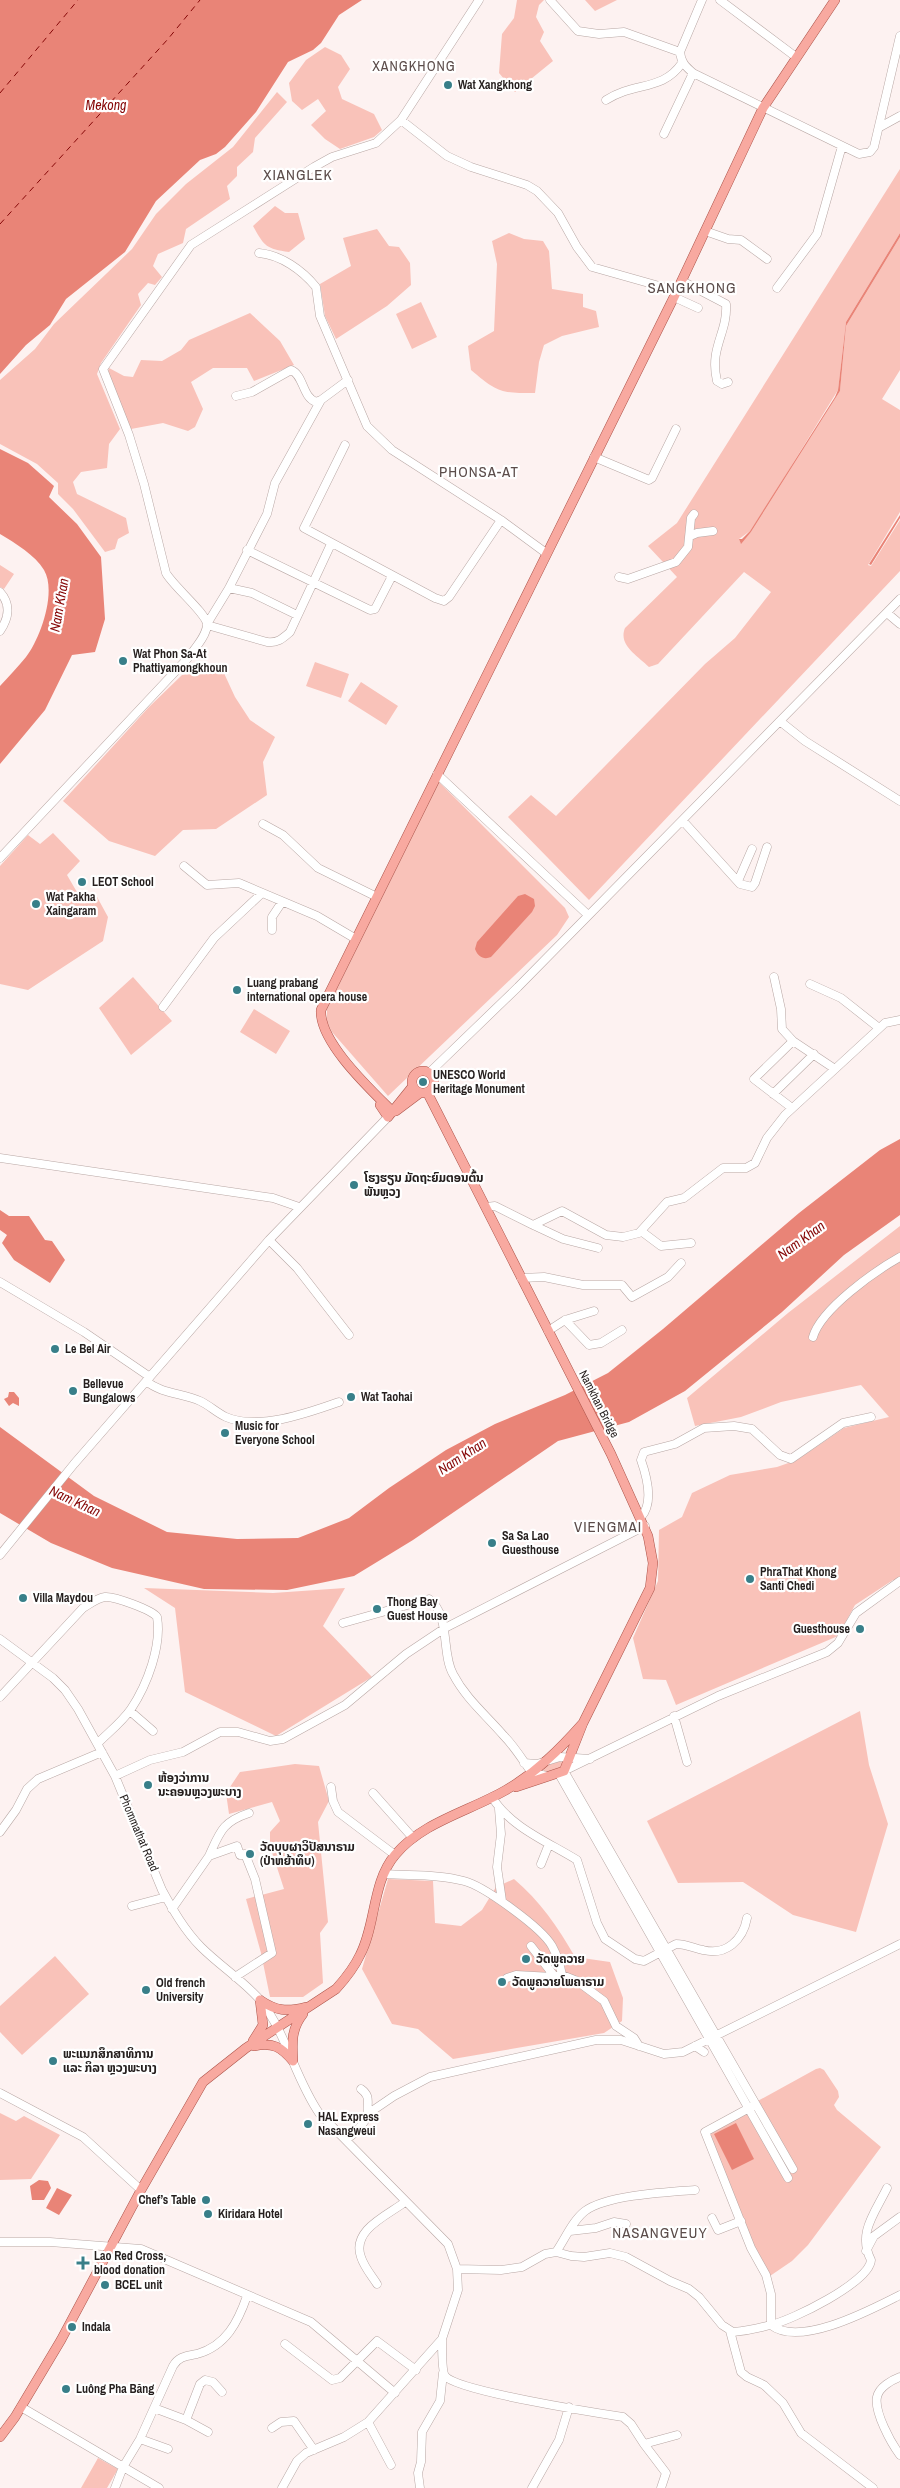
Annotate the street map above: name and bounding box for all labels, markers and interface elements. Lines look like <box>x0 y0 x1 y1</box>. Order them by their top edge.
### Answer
district label: XANGKHONG <box>372 57 456 75</box>
place label: Wat Xangkhong <box>458 77 532 93</box>
marker: Wat Xangkhong <box>442 79 454 91</box>
water label: Mekong <box>86 96 127 114</box>
district label: XIANGLEK <box>263 164 333 185</box>
district label: SANGKHONG <box>648 277 736 298</box>
district label: PHONSA-AT <box>439 461 519 482</box>
water label: Nam Khan <box>45 577 73 633</box>
place label: Wat Phon Sa-At Phattiyamongkhoun <box>133 646 228 676</box>
marker: Wat Phon Sa-At Phattiyamongkhoun <box>117 655 129 667</box>
place label: LEOT School <box>92 874 154 890</box>
marker: LEOT School <box>76 876 88 888</box>
place label: Wat Pakha Xaingaram <box>46 889 97 919</box>
marker: Wat Pakha Xaingaram <box>30 898 42 910</box>
place label: Luang prabang international opera house <box>247 975 368 1005</box>
marker: Luang prabang international opera house <box>231 984 243 996</box>
place label: UNESCO World Heritage Monument <box>433 1067 526 1097</box>
marker: UNESCO World Heritage Monument <box>417 1076 429 1088</box>
place label: ໂຮງຮຽນ ມັດຖະຍົມຕອນຕົ້ນ ພັນຫຼວງ <box>363 1169 484 1200</box>
marker: ໂຮງຮຽນ ມັດຖະຍົມຕອນຕົ້ນ ພັນຫຼວງ <box>348 1179 360 1191</box>
water label: Nam Khan <box>774 1217 828 1263</box>
place label: Le Bel Air <box>65 1341 111 1357</box>
marker: Le Bel Air <box>49 1343 61 1355</box>
street label: Namkhan Bridge <box>575 1367 623 1441</box>
place label: Bellevue Bungalows <box>83 1376 136 1406</box>
marker: Bellevue Bungalows <box>67 1385 79 1397</box>
place label: Wat Taohai <box>361 1389 413 1405</box>
marker: Wat Taohai <box>345 1391 357 1403</box>
place label: Music for Everyone School <box>235 1418 315 1448</box>
marker: Music for Everyone School <box>219 1427 231 1439</box>
water label: Nam Khan <box>434 1434 490 1478</box>
water label: Nam Khan <box>47 1481 103 1521</box>
district label: VIENGMAI <box>574 1516 642 1537</box>
place label: Sa Sa Lao Guesthouse <box>502 1528 559 1558</box>
marker: Sa Sa Lao Guesthouse <box>486 1537 498 1549</box>
place label: PhraThat Khong Santi Chedi <box>760 1564 837 1594</box>
marker: PhraThat Khong Santi Chedi <box>744 1573 756 1585</box>
place label: Villa Maydou <box>33 1590 93 1606</box>
marker: Villa Maydou <box>17 1592 29 1604</box>
place label: Thong Bay Guest House <box>387 1594 448 1624</box>
marker: Thong Bay Guest House <box>371 1603 383 1615</box>
place label: Guesthouse <box>793 1621 851 1637</box>
marker: Guesthouse <box>854 1623 866 1635</box>
place label: ຫ້ອງວ່າການ ນະຄອນຫຼວງພະບາງ <box>158 1770 242 1800</box>
marker: ຫ້ອງວ່າການ ນະຄອນຫຼວງພະບາງ <box>142 1779 154 1791</box>
street label: Phommathat Road <box>116 1792 162 1874</box>
place label: ວັດບຸບຜາວິປັສນາຣາມ (ປ່າຫຍ້າທຶບ) <box>260 1839 355 1869</box>
marker: ວັດບຸບຜາວິປັສນາຣາມ (ປ່າຫຍ້າທຶບ) <box>244 1848 256 1860</box>
place label: ວັດພູຄວາຍ <box>536 1951 585 1968</box>
marker: ວັດພູຄວາຍ <box>520 1953 532 1965</box>
place label: ວັດພູຄວາຍໂພຄາຣາມ <box>512 1974 604 1991</box>
place label: Old french University <box>156 1975 205 2005</box>
marker: ວັດພູຄວາຍໂພຄາຣາມ <box>496 1976 508 1988</box>
marker: Old french University <box>140 1984 152 1996</box>
place label: ພະແນກສຶກສາທິການ ແລະ ກິລາ ຫຼວງພະບາງ <box>63 2046 157 2076</box>
marker: ພະແນກສຶກສາທິການ ແລະ ກິລາ ຫຼວງພະບາງ <box>47 2055 59 2067</box>
place label: HAL Express Nasangweui <box>318 2109 380 2139</box>
marker: HAL Express Nasangweui <box>302 2118 314 2130</box>
place label: Chef’s Table <box>138 2192 197 2208</box>
marker: Chef’s Table <box>200 2194 212 2206</box>
place label: Kiridara Hotel <box>218 2206 283 2222</box>
marker: Kiridara Hotel <box>202 2208 214 2220</box>
district label: NASANGVEUY <box>612 2222 708 2243</box>
place label: Lao Red Cross, blood donation <box>94 2248 166 2278</box>
marker: Lao Red Cross, blood donation <box>76 2256 90 2270</box>
place label: BCEL unit <box>115 2277 163 2293</box>
marker: BCEL unit <box>99 2279 111 2291</box>
place label: Indala <box>82 2319 111 2335</box>
marker: Indala <box>66 2321 78 2333</box>
place label: Luông Pha Băng <box>76 2381 154 2397</box>
marker: Luông Pha Băng <box>60 2383 72 2395</box>

